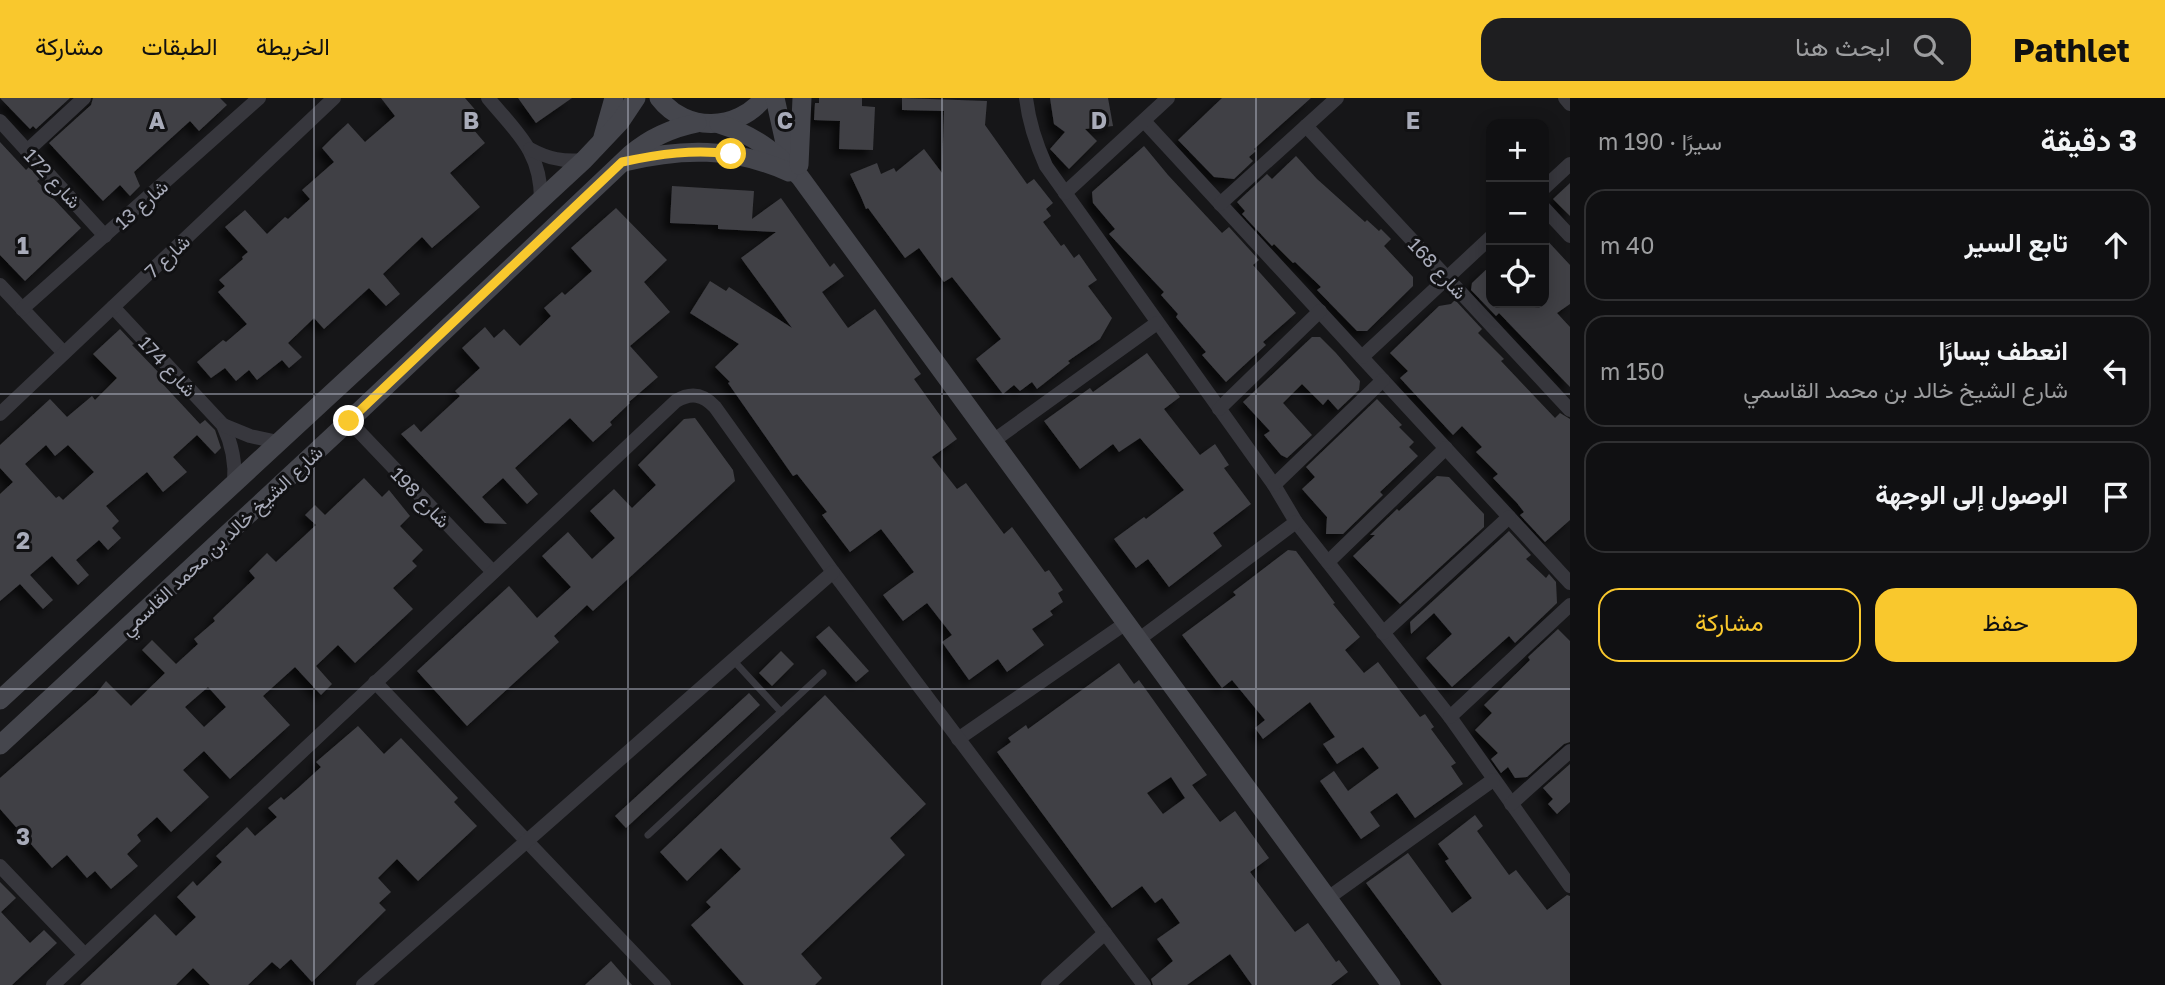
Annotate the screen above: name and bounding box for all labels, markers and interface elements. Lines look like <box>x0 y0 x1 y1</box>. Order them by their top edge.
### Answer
search box <box>1481 18 1971 81</box>
icon: search <box>1909 30 1947 68</box>
text: Pathlet <box>2013 30 2130 69</box>
text: مشاركة <box>35 31 103 60</box>
text: الطبقات <box>141 31 218 60</box>
text: الخريطة <box>256 31 330 60</box>
text: ابحث هنا <box>1795 31 1891 62</box>
text: A <box>149 106 166 134</box>
text: B <box>463 106 479 134</box>
text: C <box>777 106 793 134</box>
text: D <box>1091 106 1107 134</box>
text: E <box>1406 106 1420 134</box>
map controls <box>1486 119 1549 308</box>
button: + <box>1486 119 1549 182</box>
text: 3 دقيقة <box>2040 122 2137 158</box>
text: سيرًا · 190 m <box>1598 127 1722 155</box>
route start <box>715 138 746 169</box>
street label: شارع 172 <box>18 143 86 214</box>
street label: شارع 13 <box>110 174 174 235</box>
button: − <box>1486 182 1549 245</box>
icon: ahead <box>2097 226 2135 264</box>
text: تابع السير <box>1965 227 2068 258</box>
street label: شارع 7 <box>140 229 196 284</box>
text: 1 <box>17 231 29 259</box>
text: 40 m <box>1600 231 1654 259</box>
street label: شارع 168 <box>1402 233 1472 305</box>
button: locate <box>1486 245 1549 308</box>
street label: شارع 174 <box>133 331 202 402</box>
text: انعطف يسارًا <box>1938 335 2068 366</box>
icon: left <box>2097 352 2135 390</box>
text: 150 m <box>1600 357 1665 385</box>
text: شارع الشيخ خالد بن محمد القاسمي <box>1743 375 2068 403</box>
route end <box>333 405 364 436</box>
street label: شارع الشيخ خالد بن محمد القاسمي <box>115 440 330 644</box>
street label: شارع 198 <box>385 462 455 533</box>
icon: arrive <box>2097 478 2135 516</box>
text: الوصول إلى الوجهة <box>1875 479 2068 510</box>
text: 2 <box>16 526 30 554</box>
button: مشاركة <box>1598 588 1861 662</box>
button: حفظ <box>1875 588 2137 662</box>
text: 3 <box>16 822 30 850</box>

